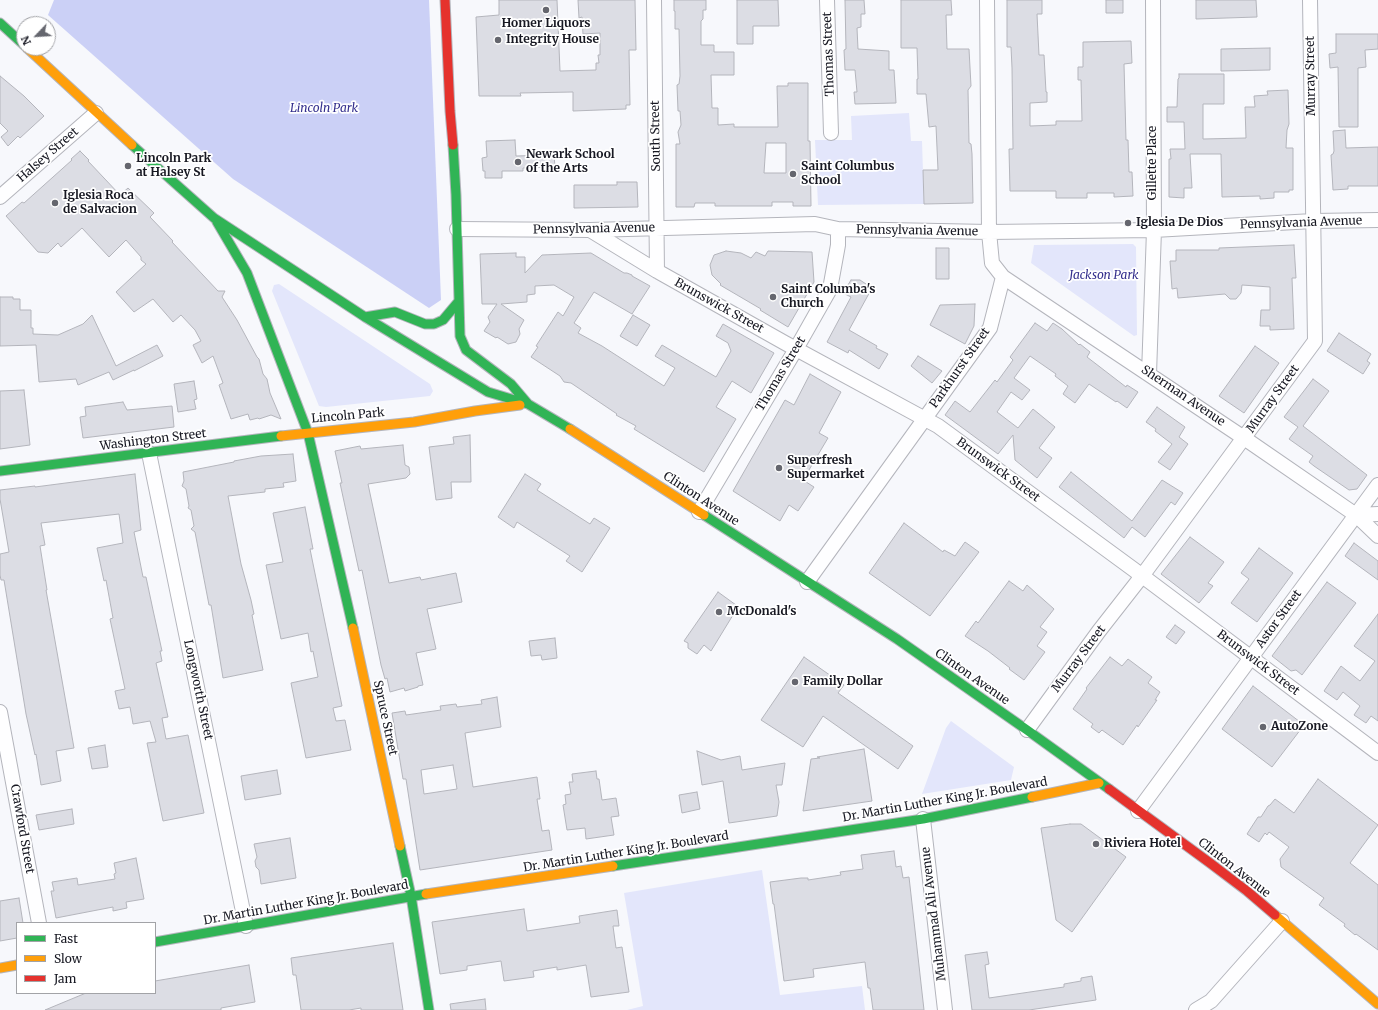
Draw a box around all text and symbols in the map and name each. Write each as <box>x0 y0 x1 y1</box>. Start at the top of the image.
marker: Homer Liquors <box>541 5 551 15</box>
street label: Thomas Street <box>820 11 838 97</box>
north arrow <box>16 16 56 56</box>
place label: Homer Liquors <box>501 17 591 31</box>
place label: Integrity House <box>506 33 599 47</box>
text: N <box>18 34 34 48</box>
marker: Integrity House <box>493 35 503 45</box>
street label: Murray Street <box>1303 36 1319 116</box>
street label: South Street <box>648 100 664 172</box>
park label: Lincoln Park <box>290 102 358 116</box>
street label: Halsey Street <box>15 125 81 185</box>
street label: Gillette Place <box>1146 126 1160 200</box>
place label: Newark School of the Arts <box>526 148 615 176</box>
place label: Lincoln Park at Halsey St <box>136 152 211 180</box>
marker: Newark School of the Arts <box>513 157 523 167</box>
place label: Saint Columbus School <box>801 160 894 188</box>
marker: Lincoln Park at Halsey St <box>123 161 133 171</box>
marker: Saint Columbus School <box>788 169 798 179</box>
place label: Iglesia Roca de Salvacion <box>63 189 137 217</box>
marker: Iglesia Roca de Salvacion <box>50 198 60 208</box>
street label: Pennsylvania Avenue <box>1240 214 1362 232</box>
place label: Iglesia De Dios <box>1136 216 1223 230</box>
marker: Iglesia De Dios <box>1123 218 1133 228</box>
street label: Pennsylvania Avenue <box>533 221 655 237</box>
street label: Pennsylvania Avenue <box>856 223 978 239</box>
park label: Jackson Park <box>1069 269 1139 283</box>
street label: Brunswick Street <box>672 276 766 336</box>
place label: Saint Columba's Church <box>781 283 876 311</box>
marker: Saint Columba's Church <box>768 292 778 302</box>
street label: Parkhurst Street <box>927 325 993 411</box>
street label: Thomas Street <box>753 334 809 414</box>
street label: Murray Street <box>1244 362 1302 436</box>
street label: Sherman Avenue <box>1138 363 1228 429</box>
street label: Lincoln Park <box>311 406 385 426</box>
street label: Washington Street <box>99 426 207 454</box>
street label: Brunswick Street <box>954 435 1042 505</box>
place label: Superfresh Supermarket <box>787 454 865 482</box>
marker: Superfresh Supermarket <box>774 463 784 473</box>
street label: Clinton Avenue <box>660 469 742 529</box>
street label: Astor Street <box>1253 587 1305 651</box>
place label: McDonald's <box>727 605 796 619</box>
marker: McDonald's <box>714 607 724 617</box>
street label: Murray Street <box>1049 623 1109 695</box>
street label: Brunswick Street <box>1214 627 1302 699</box>
street label: Longworth Street <box>180 639 216 741</box>
street label: Clinton Avenue <box>932 646 1012 708</box>
place label: Family Dollar <box>803 675 883 689</box>
marker: Family Dollar <box>790 677 800 687</box>
street label: Spruce Street <box>370 679 400 757</box>
place label: AutoZone <box>1271 720 1328 734</box>
marker: AutoZone <box>1258 722 1268 732</box>
street label: Dr. Martin Luther King Jr. Boulevard <box>841 775 1049 825</box>
street label: Crawford Street <box>7 783 37 875</box>
street label: Dr. Martin Luther King Jr. Boulevard <box>522 829 730 875</box>
street label: Clinton Avenue <box>1195 835 1273 901</box>
place label: Riviera Hotel <box>1104 837 1181 851</box>
marker: Riviera Hotel <box>1091 839 1101 849</box>
street label: Muhammad Ali Avenue <box>919 846 949 982</box>
street label: Dr. Martin Luther King Jr. Boulevard <box>202 878 410 928</box>
legend <box>16 922 156 994</box>
text: Fast <box>54 931 78 946</box>
text: Slow <box>54 951 82 966</box>
text: Jam <box>54 971 76 986</box>

